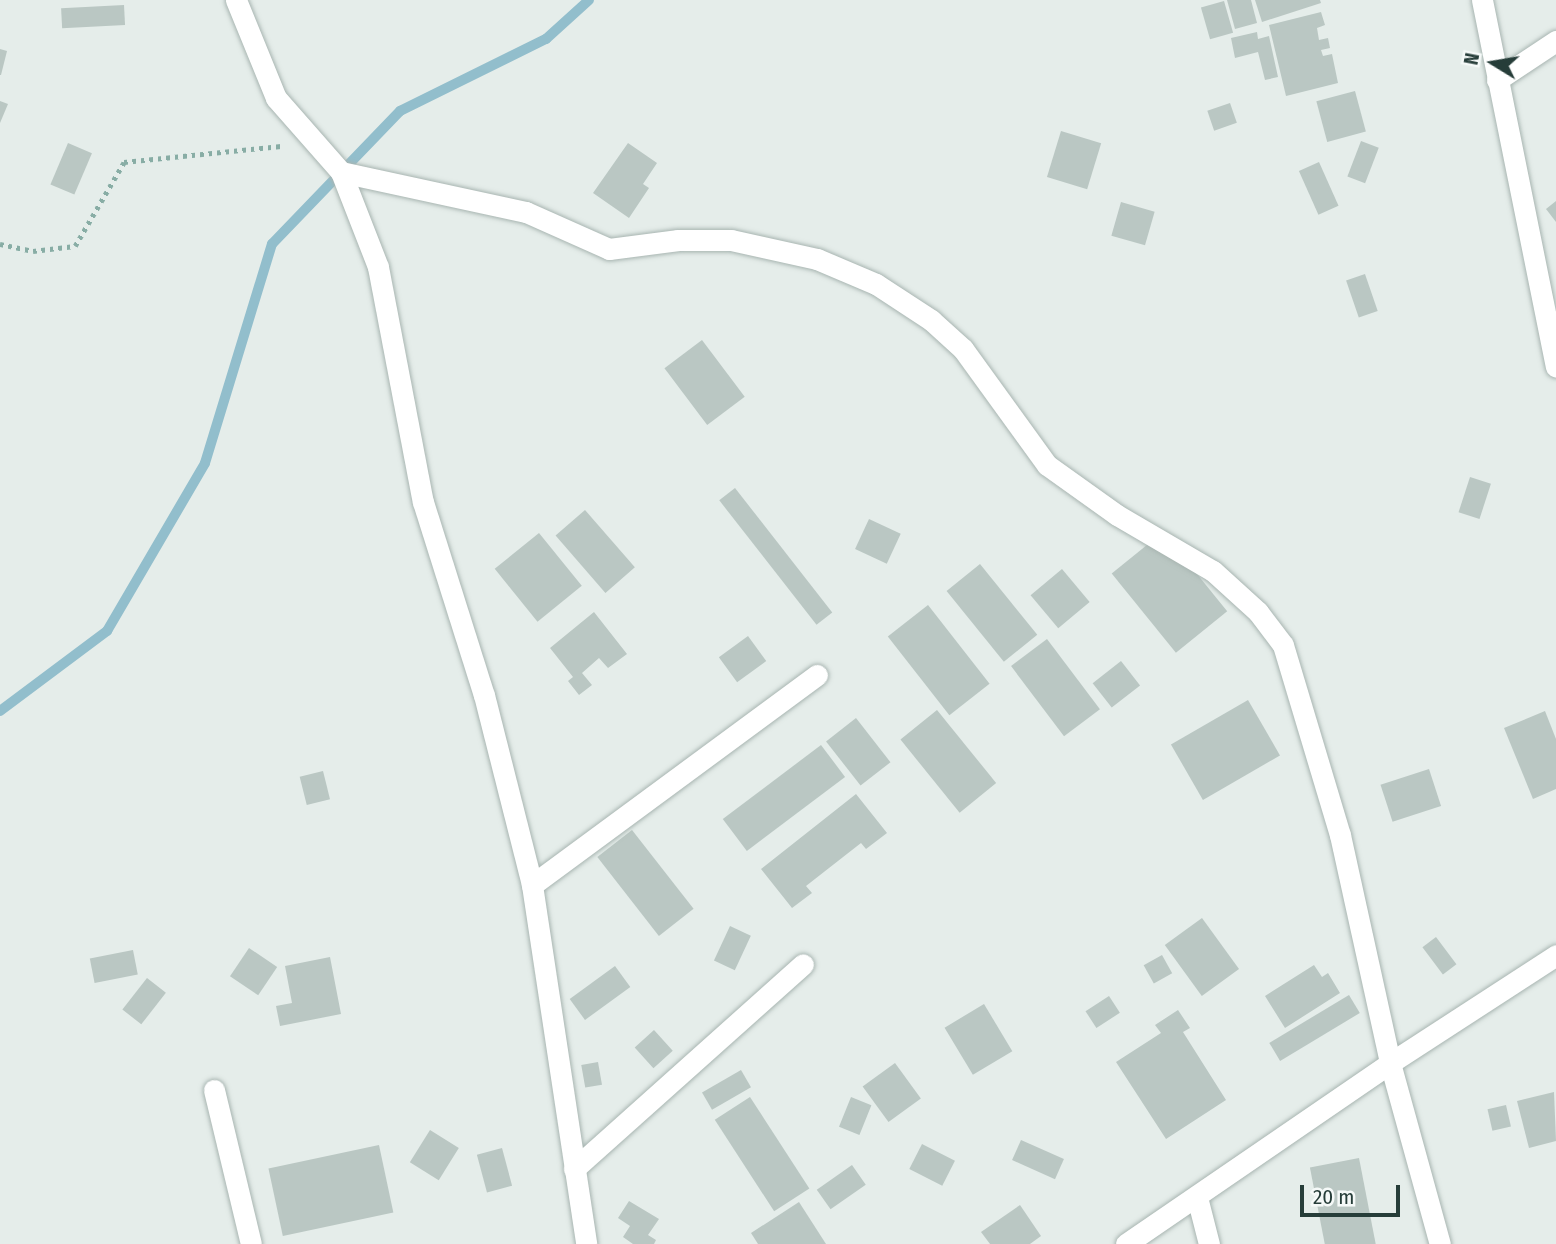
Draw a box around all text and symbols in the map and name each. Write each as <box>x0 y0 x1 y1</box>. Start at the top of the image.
north arrow <box>1458 28 1528 98</box>
text: N <box>1460 51 1484 67</box>
scale bar <box>1304 1170 1404 1214</box>
text: 20 m <box>1313 1184 1354 1210</box>

